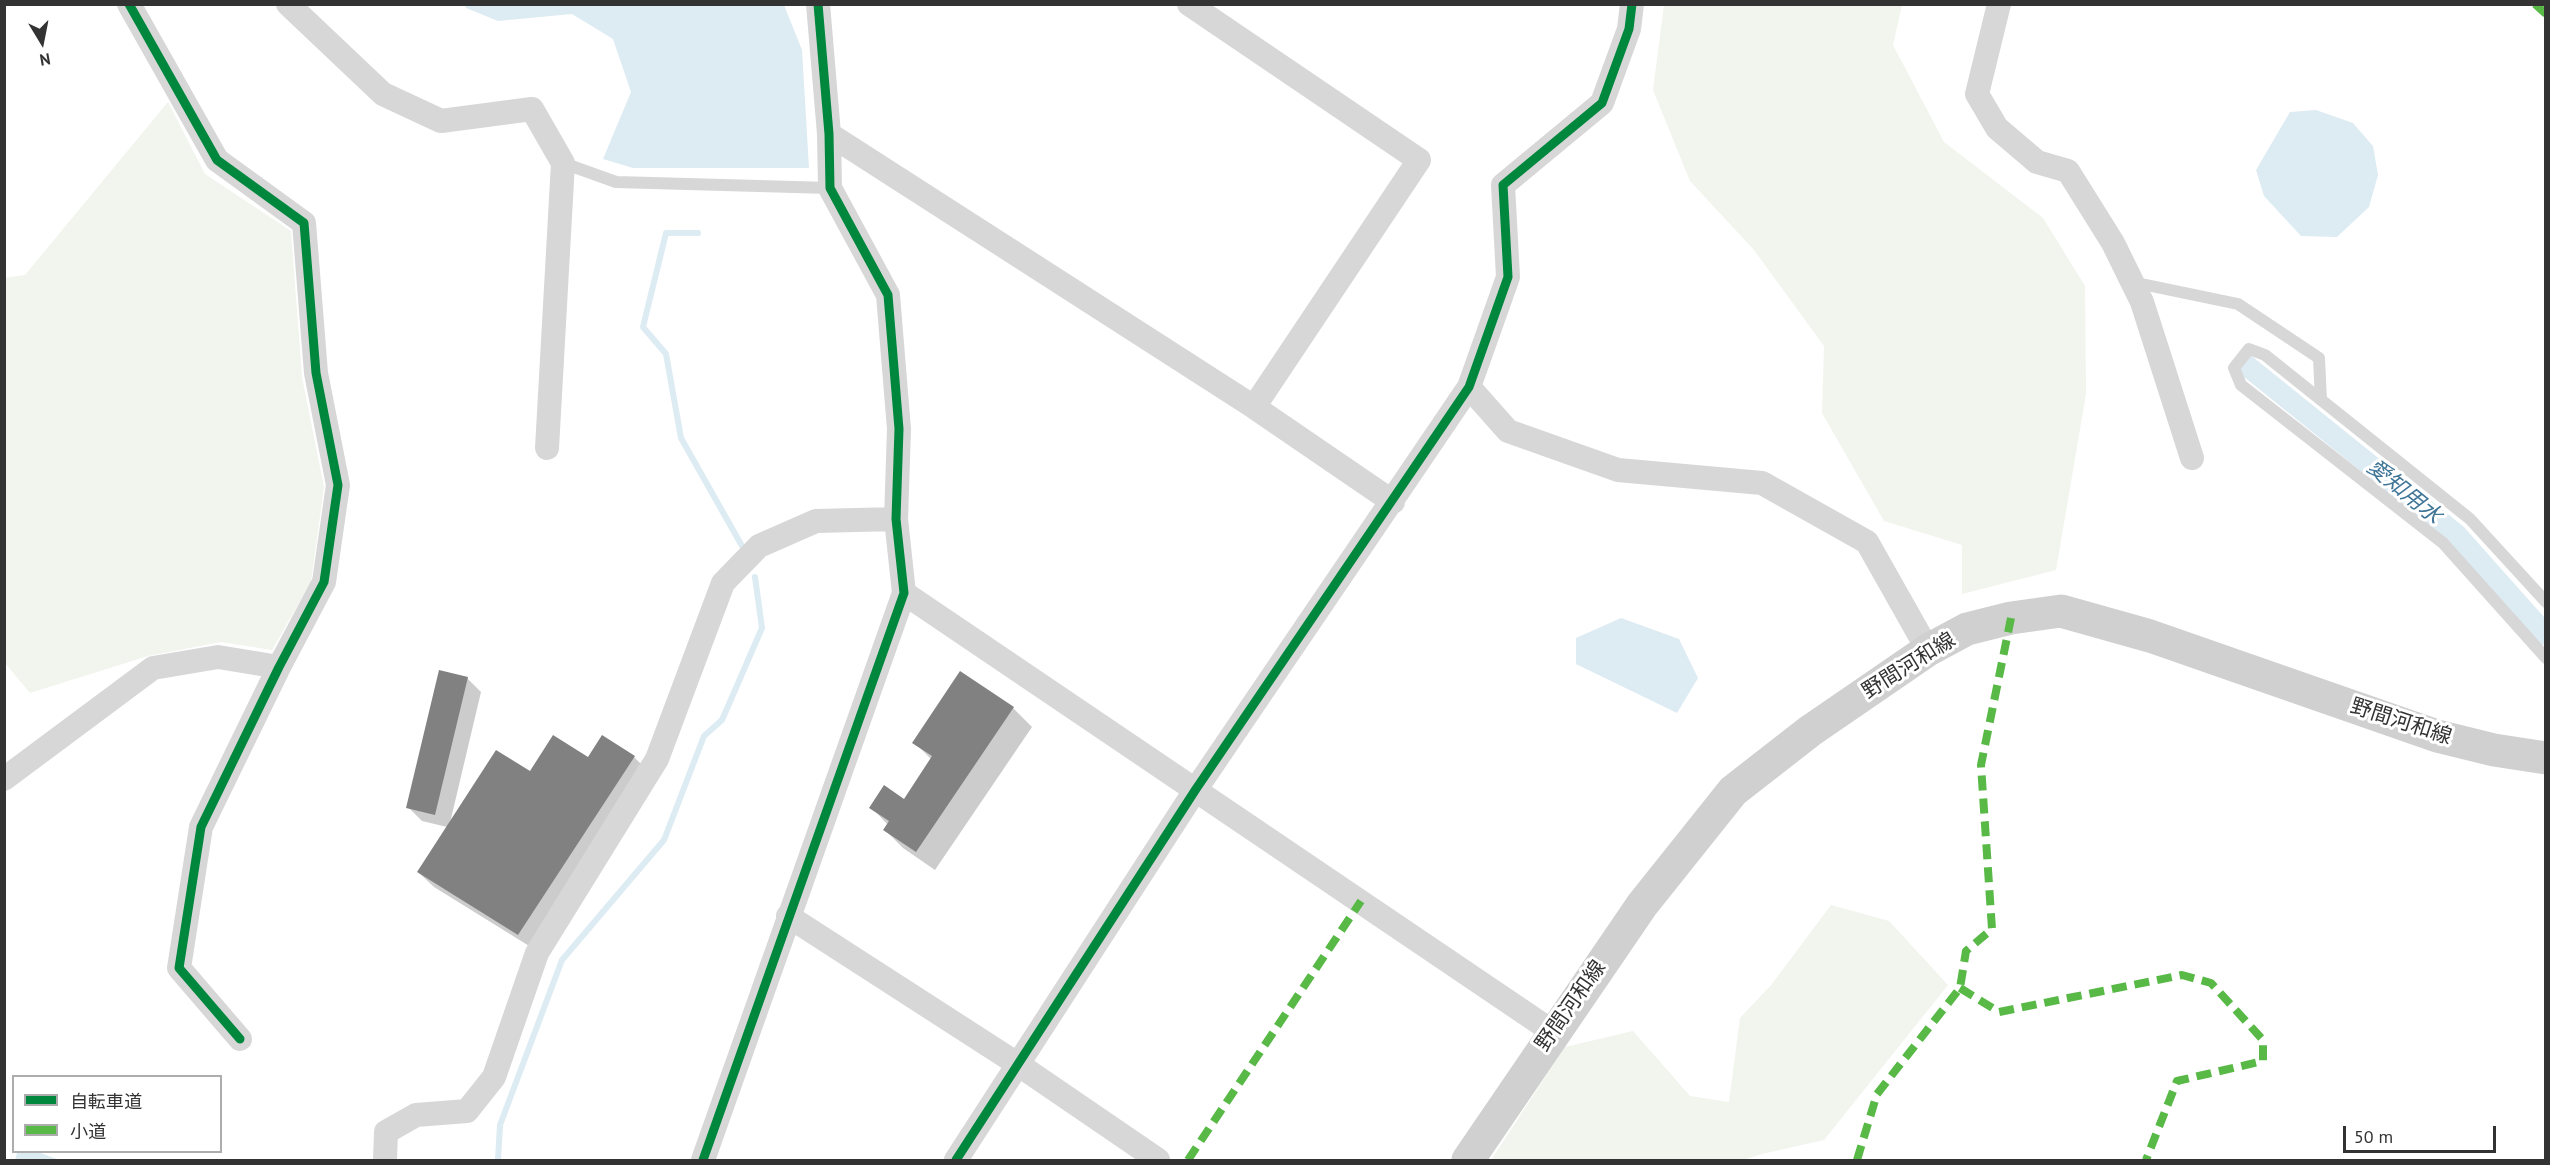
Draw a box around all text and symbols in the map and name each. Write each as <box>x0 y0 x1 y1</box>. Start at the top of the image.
north arrow <box>12 12 72 72</box>
text: N <box>38 49 52 70</box>
water label: 愛知用水 <box>2361 454 2447 530</box>
street label: 野間河和線 <box>1858 627 1960 705</box>
street label: 野間河和線 <box>2347 694 2455 750</box>
street label: 野間河和線 <box>1531 956 1611 1056</box>
legend <box>12 1075 222 1153</box>
text: 自転車道 <box>70 1090 142 1113</box>
scale bar <box>2346 1114 2499 1152</box>
text: 小道 <box>70 1120 106 1143</box>
text: 50 m <box>2354 1125 2393 1148</box>

